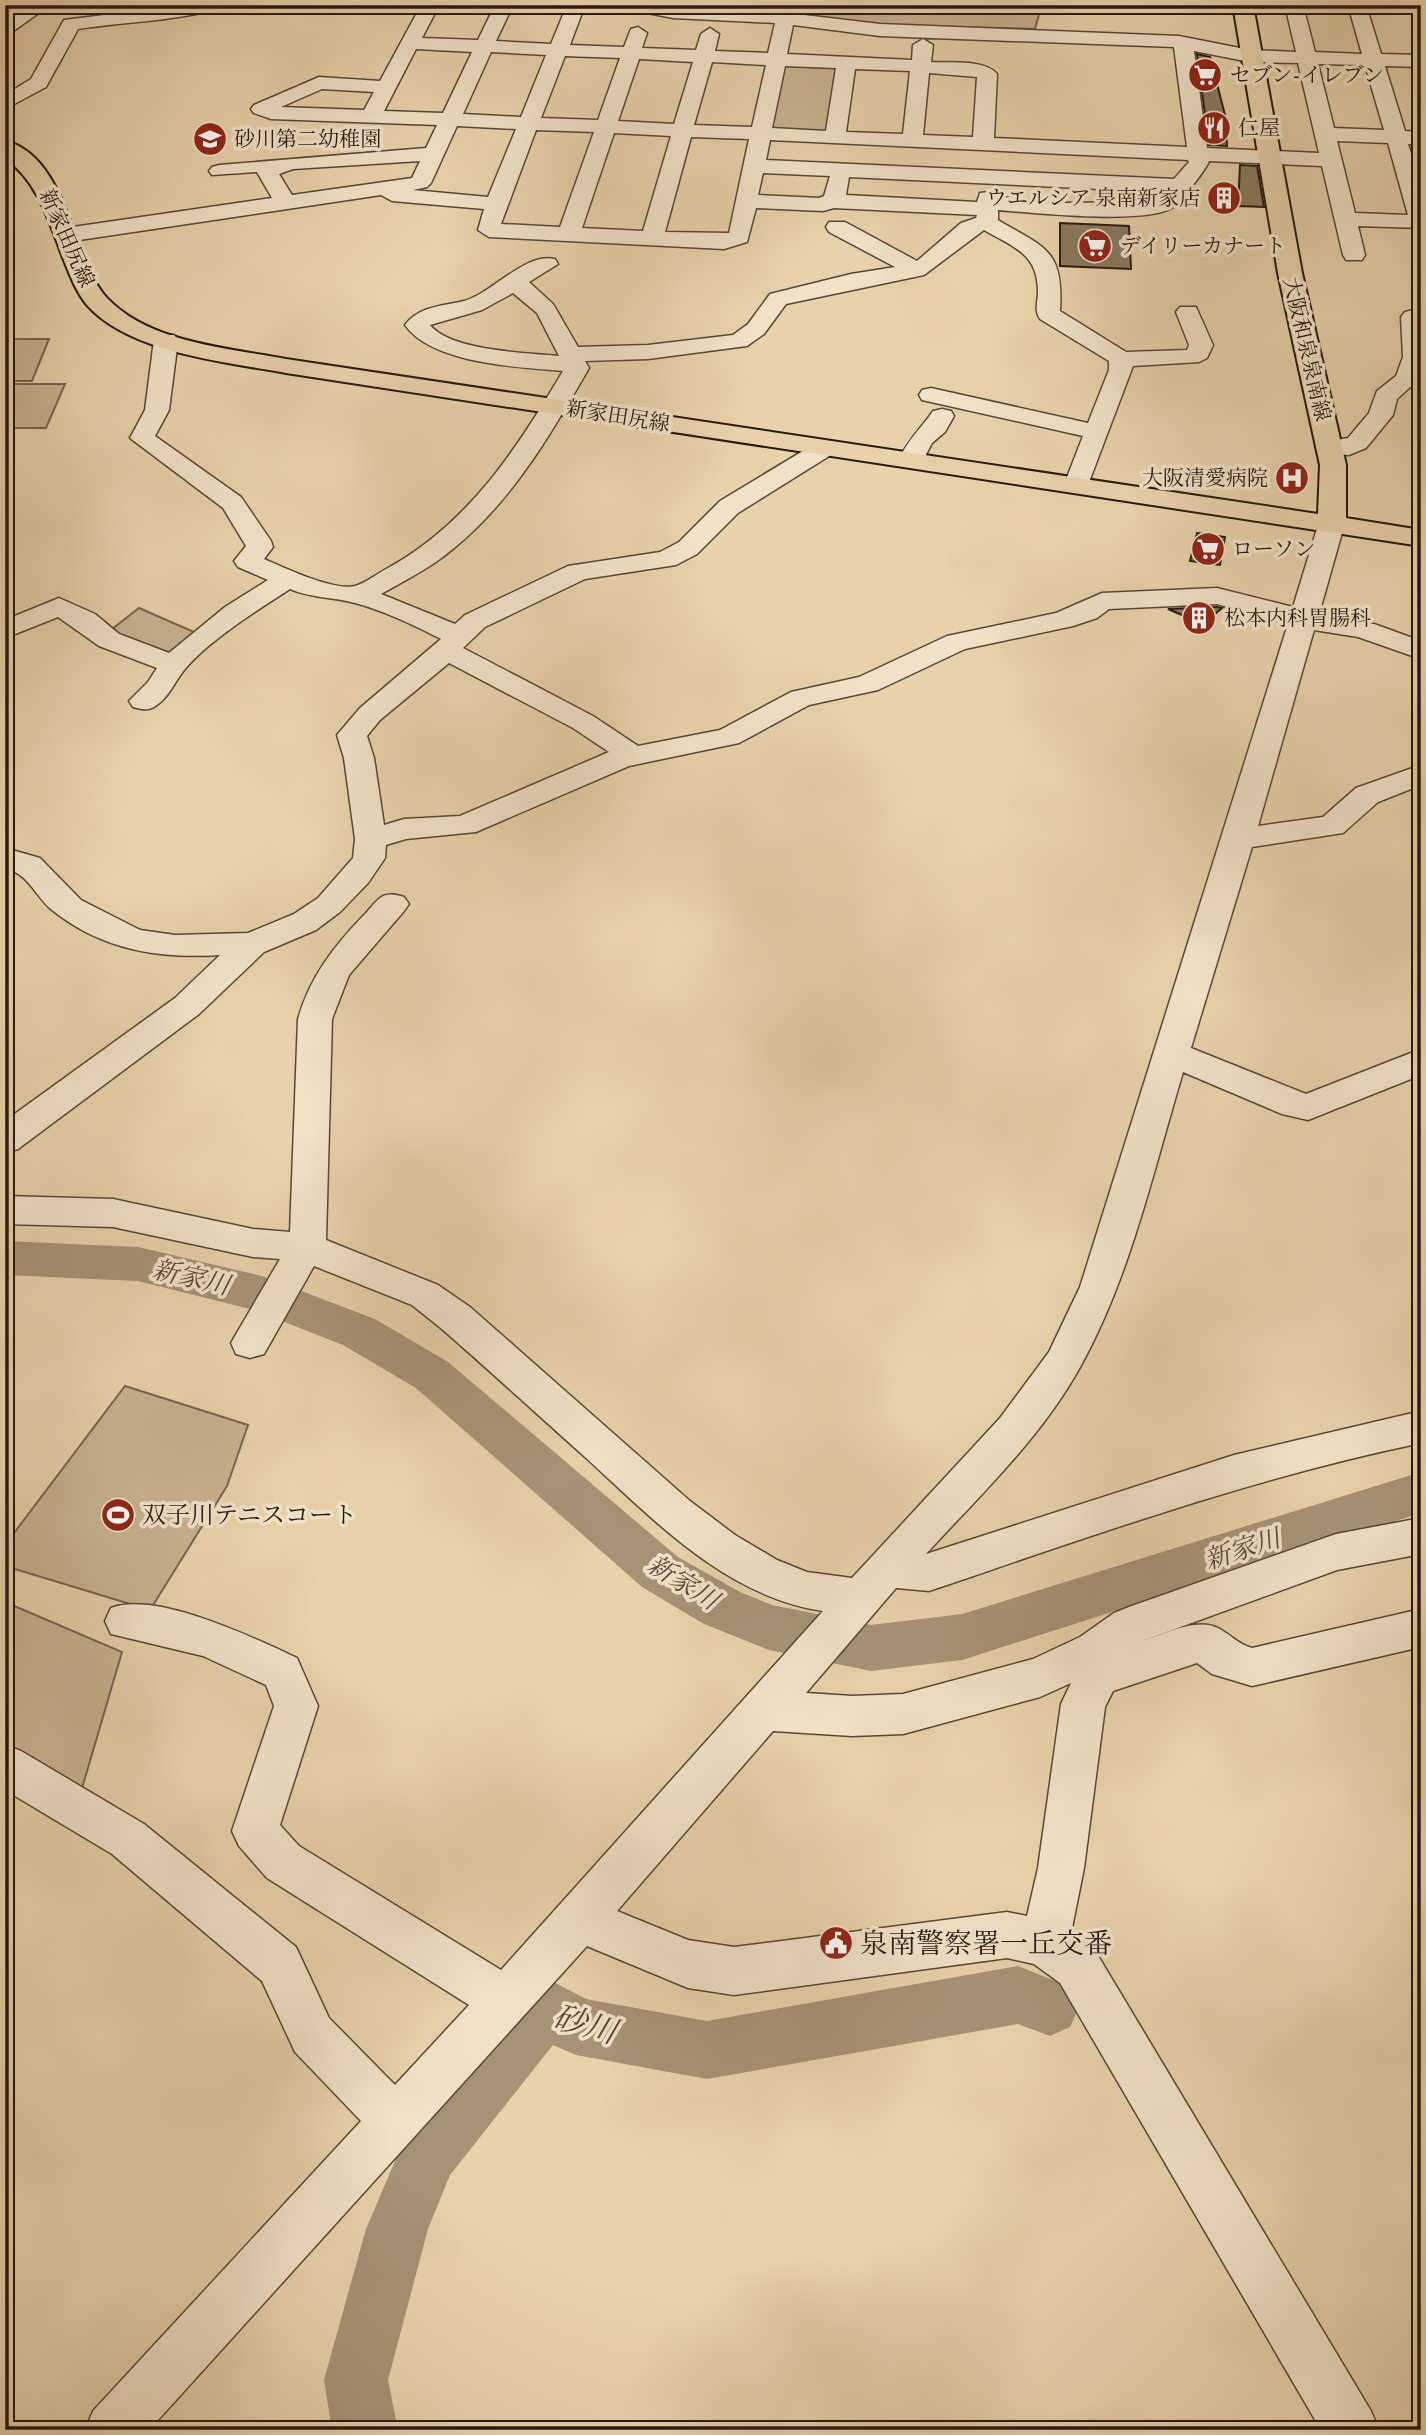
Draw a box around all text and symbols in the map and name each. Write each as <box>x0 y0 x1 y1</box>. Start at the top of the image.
supermarket icon: セブン-イレブン <box>1186 56 1224 94</box>
place label: セブン-イレブン <box>1230 62 1384 88</box>
restaurant icon: 仁屋 <box>1195 109 1233 147</box>
place label: 仁屋 <box>1238 115 1280 141</box>
school or university icon: 砂川第二幼稚園 <box>191 120 229 158</box>
place label: 砂川第二幼稚園 <box>234 126 381 152</box>
building icon: ウエルシア 泉南新家店 <box>1205 179 1243 217</box>
street label: 新家田尻線 <box>34 185 100 291</box>
place label: ウエルシア 泉南新家店 <box>986 185 1200 211</box>
supermarket icon: デイリーカナート <box>1076 227 1114 265</box>
place label: デイリーカナート <box>1120 233 1286 259</box>
street label: 大阪和泉泉南線 <box>1278 274 1336 424</box>
street label: 新家田尻線 <box>564 395 672 437</box>
hospital icon: 大阪清愛病院 <box>1273 459 1311 497</box>
place label: 大阪清愛病院 <box>1142 465 1268 491</box>
supermarket icon: ローソン <box>1189 530 1227 568</box>
place label: ローソン <box>1232 536 1315 562</box>
building icon: 松本内科胃腸科 <box>1180 599 1218 637</box>
place label: 松本内科胃腸科 <box>1224 605 1371 631</box>
water label: 新家川 <box>149 1253 236 1302</box>
sports icon: 双子川テニスコート <box>99 1496 137 1534</box>
place label: 双子川テニスコート <box>142 1500 357 1530</box>
water label: 新家川 <box>1200 1521 1287 1576</box>
water label: 新家川 <box>641 1548 727 1618</box>
public building icon: 泉南警察署一丘交番 <box>817 1924 855 1962</box>
place label: 泉南警察署一丘交番 <box>860 1926 1112 1961</box>
water label: 砂川 <box>549 1997 624 2053</box>

